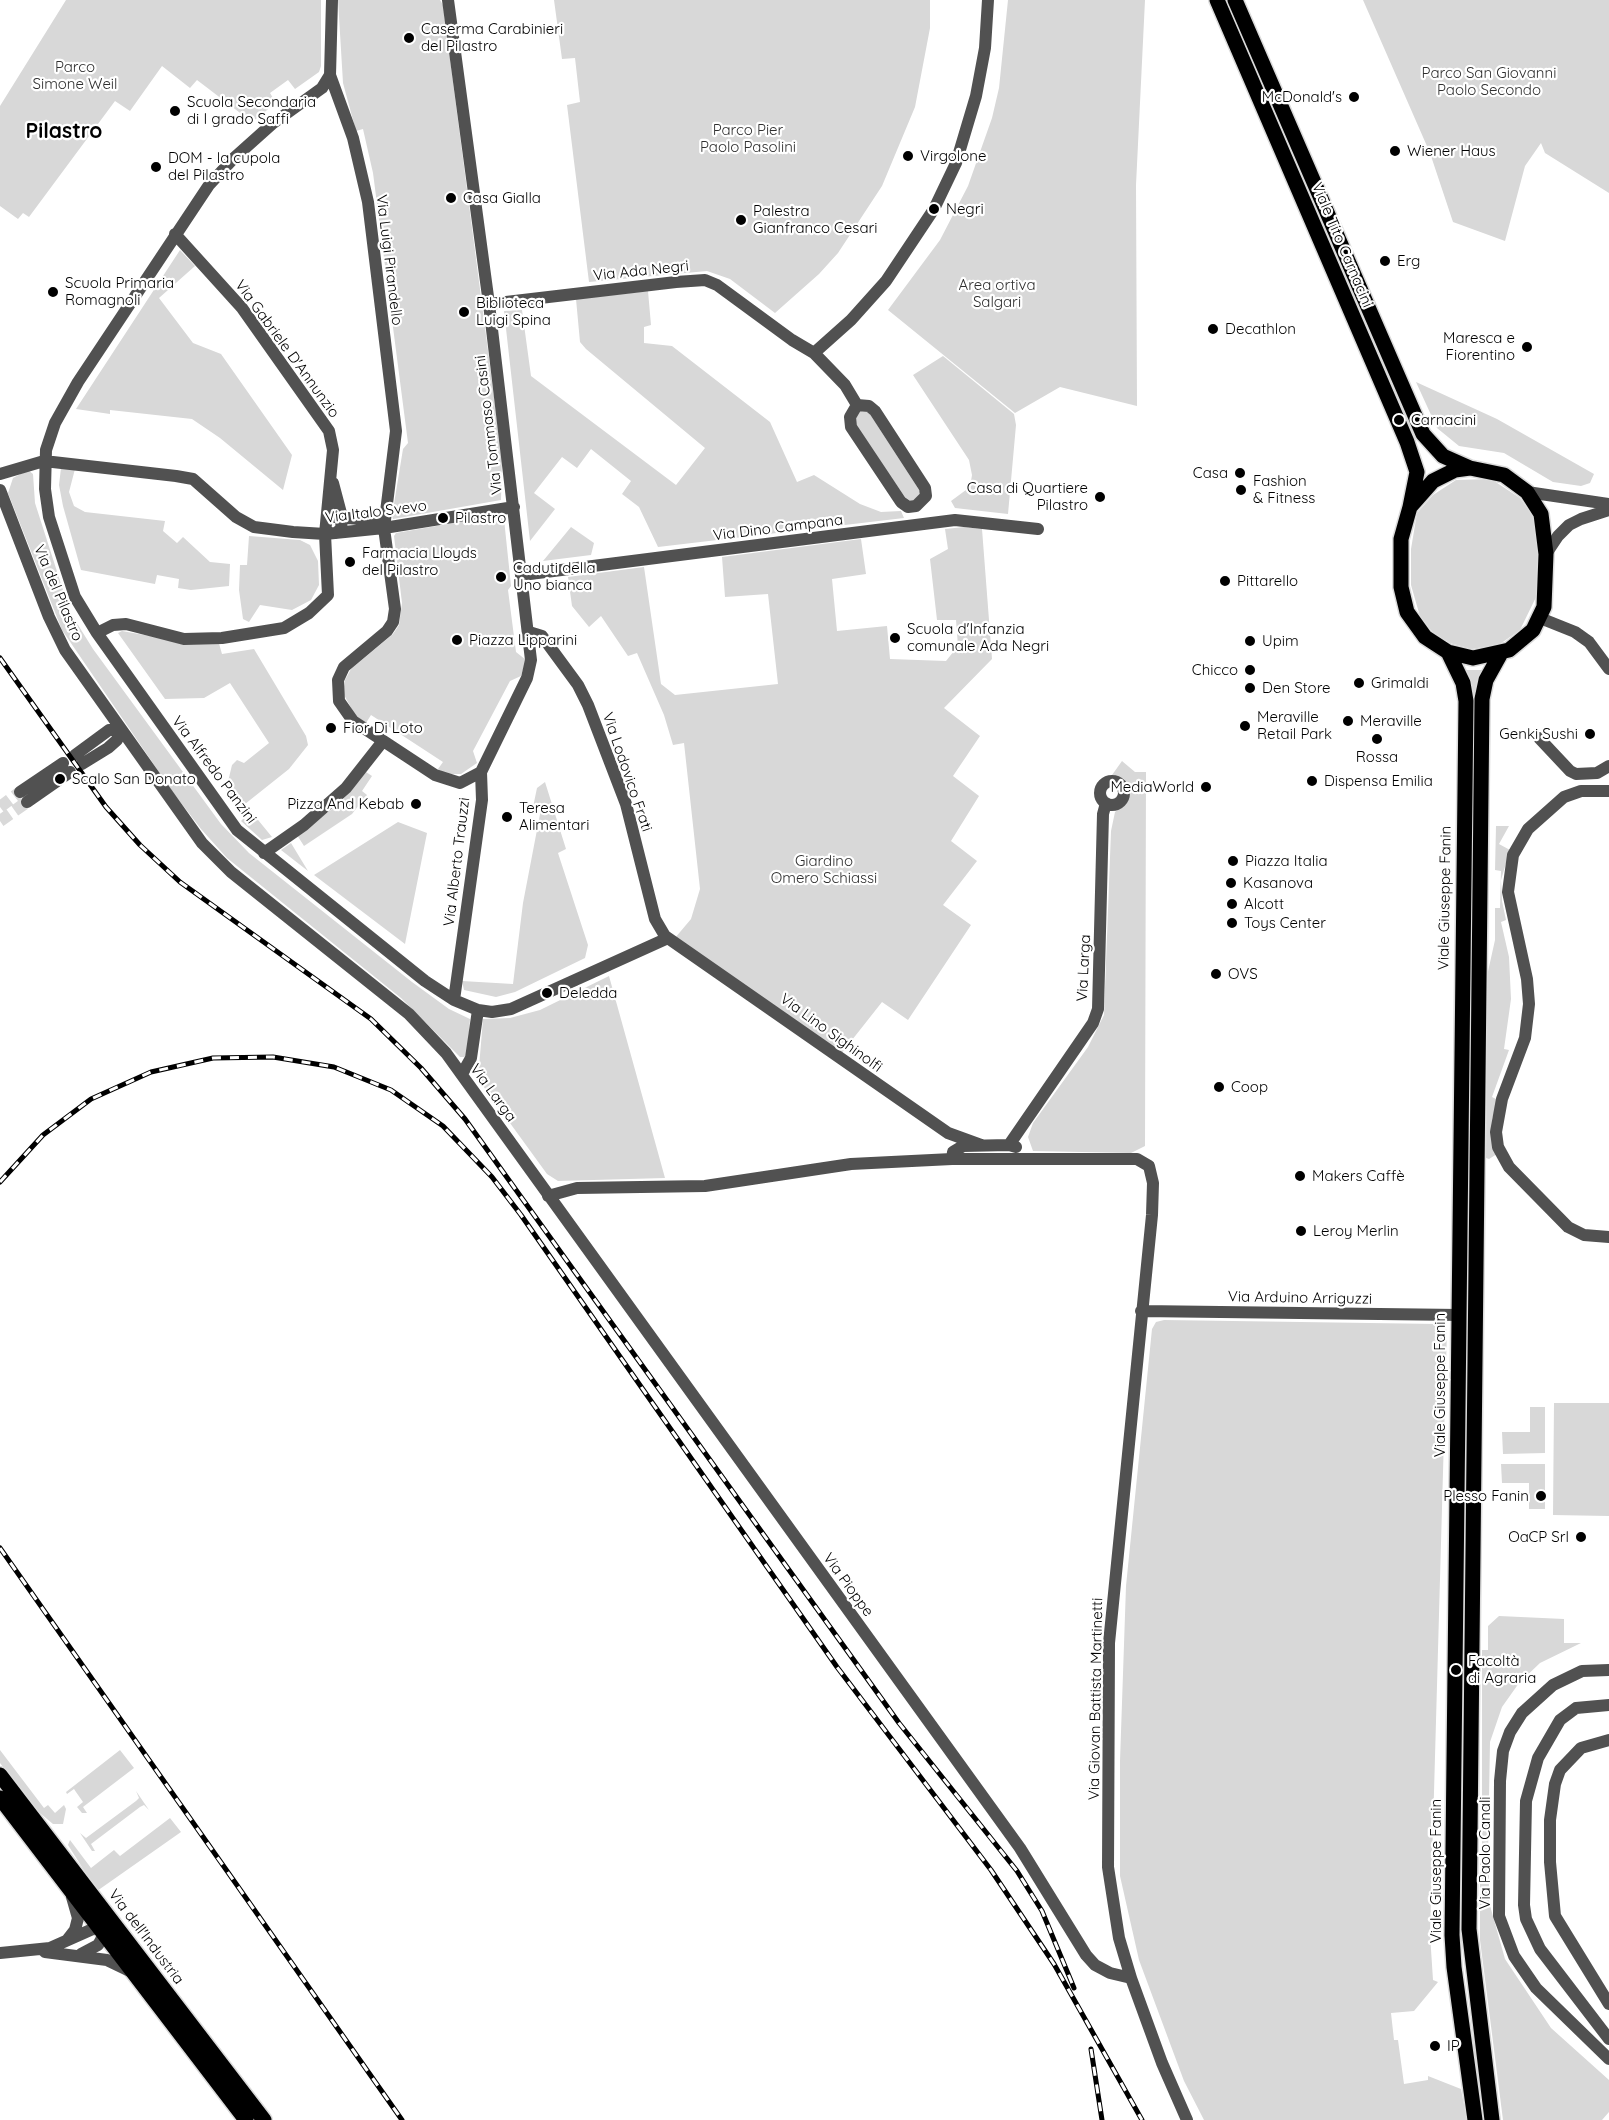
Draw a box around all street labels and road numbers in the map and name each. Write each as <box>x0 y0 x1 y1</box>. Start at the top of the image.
street label: Viale Tito Carnacini <box>1308 180 1376 310</box>
street label: Via Luigi Pirandello <box>372 194 406 326</box>
street label: Via Ada Negri <box>592 257 690 285</box>
street label: Via Gabriele D'Annunzio <box>231 277 343 421</box>
street label: Via Tommaso Casini <box>472 354 506 496</box>
street label: Via Italo Svevo <box>324 497 428 527</box>
street label: Via Dino Campana <box>712 511 844 545</box>
street label: Via del Pilastro <box>30 542 86 644</box>
street label: Via Lodovico Frati <box>598 710 656 834</box>
street label: Via Alfredo Panzini <box>168 713 260 827</box>
street label: Via Alberto Trauzzi <box>440 796 474 928</box>
street label: Viale Giuseppe Fanin <box>1435 826 1455 970</box>
street label: Via Larga <box>1073 934 1095 1002</box>
street label: Via Lino Sighinolfi <box>776 990 886 1076</box>
street label: Via Larga <box>466 1060 520 1126</box>
street label: Via Arduino Arriguzzi <box>1228 1288 1372 1308</box>
street label: Viale Giuseppe Fanin <box>1431 1313 1449 1457</box>
street label: Via Pioppe <box>819 1550 877 1620</box>
street label: Via Giovan Battista Martinetti <box>1085 1598 1107 1800</box>
street label: Via Paolo Canali <box>1476 1796 1494 1910</box>
street label: Viale Giuseppe Fanin <box>1427 1799 1445 1943</box>
street label: Via dell'Industria <box>104 1886 188 1988</box>

